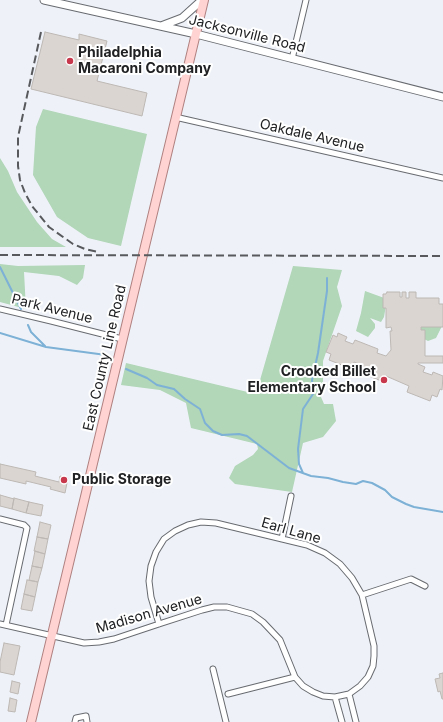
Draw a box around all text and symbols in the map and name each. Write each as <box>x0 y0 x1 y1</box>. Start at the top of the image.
street label: Jacksonville Road <box>187 11 307 57</box>
place label: Philadelphia Macaroni Company <box>78 45 211 78</box>
marker: Philadelphia Macaroni Company <box>65 56 75 66</box>
street label: Oakdale Avenue <box>258 116 366 156</box>
street label: East County Line Road <box>80 283 130 433</box>
street label: Park Avenue <box>10 291 94 327</box>
place label: Crooked Billet Elementary School <box>247 364 376 396</box>
marker: Crooked Billet Elementary School <box>379 375 389 385</box>
place label: Public Storage <box>72 472 171 488</box>
marker: Public Storage <box>59 475 69 485</box>
street label: Earl Lane <box>259 514 323 548</box>
street label: Madison Avenue <box>94 591 204 637</box>

